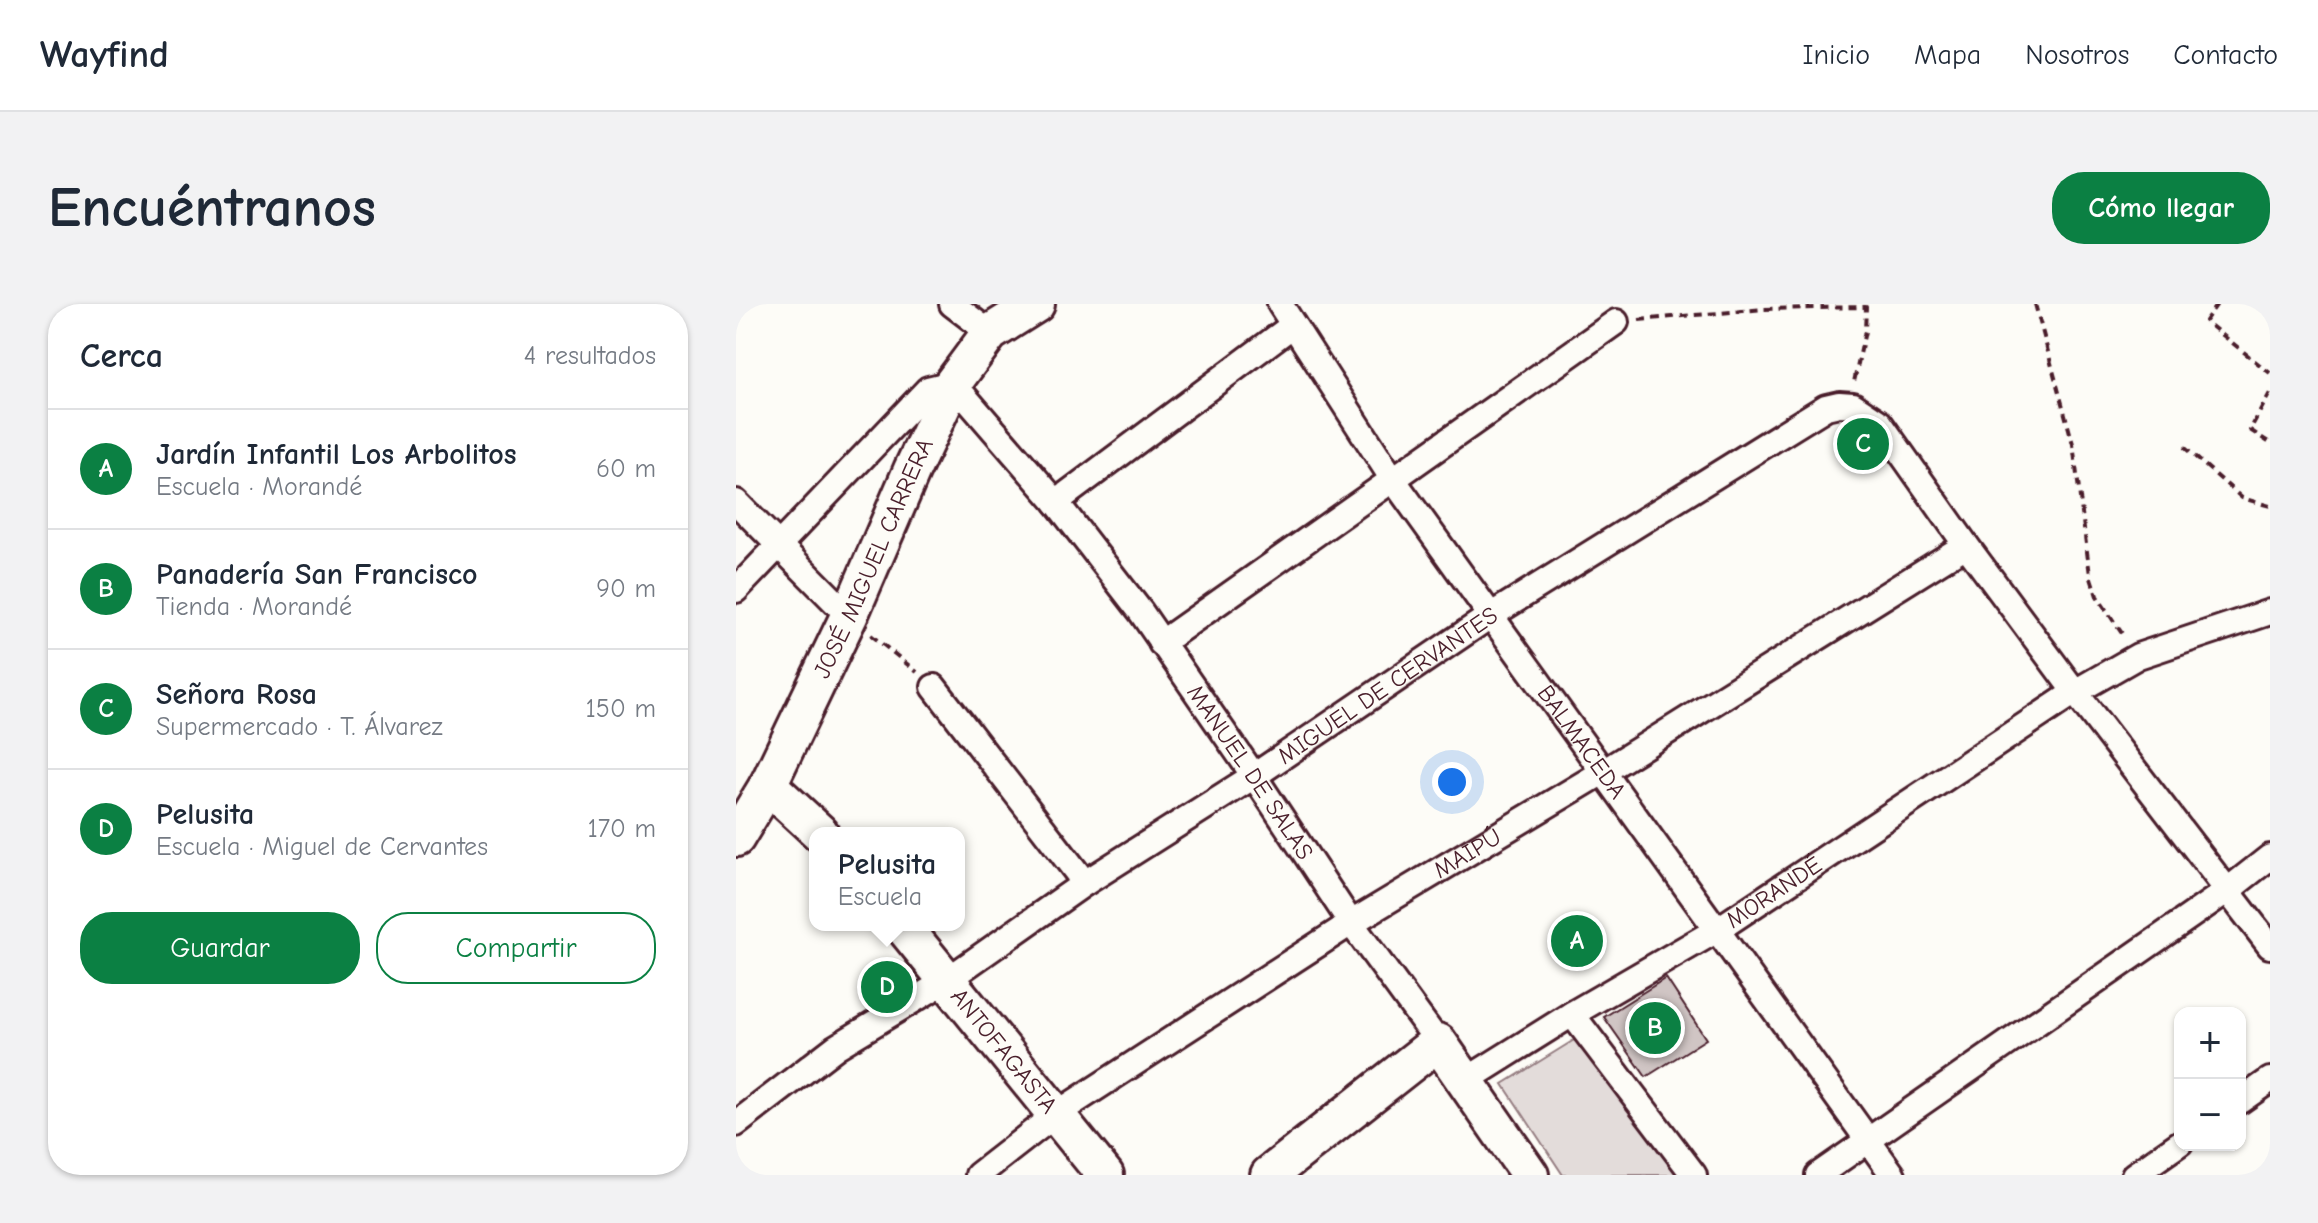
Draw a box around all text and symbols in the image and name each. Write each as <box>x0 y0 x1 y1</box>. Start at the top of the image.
text: Wayfind <box>40 33 169 77</box>
text: Inicio <box>1803 39 1870 71</box>
text: Mapa <box>1914 39 1981 71</box>
text: Nosotros <box>2025 39 2129 71</box>
text: Contacto <box>2173 39 2278 71</box>
button: Cómo llegar <box>2052 172 2270 244</box>
text: Encuéntranos <box>48 176 376 240</box>
text: Cerca <box>80 336 163 376</box>
text: 4 resultados <box>524 341 656 371</box>
pin: C <box>1837 414 1889 474</box>
street label: JOSÉ MIGUEL CARRERA <box>807 434 939 682</box>
text: Jardín Infantil Los Arbolitos <box>156 437 516 472</box>
text: A <box>99 454 113 484</box>
text: 60 m <box>596 454 656 484</box>
text: Escuela · Morandé <box>156 472 362 502</box>
text: Panadería San Francisco <box>156 557 478 592</box>
text: B <box>98 574 114 604</box>
text: 90 m <box>596 574 656 604</box>
text: Tienda · Morandé <box>156 592 352 622</box>
street label: MIGUEL DE CERVANTES <box>1272 601 1503 770</box>
text: Señora Rosa <box>156 677 317 712</box>
street label: MANUEL DE SALAS <box>1181 679 1319 865</box>
street label: BALMACEDA <box>1532 680 1632 804</box>
text: C <box>98 694 114 724</box>
text: 150 m <box>586 694 656 724</box>
text: Supermercado · T. Álvarez <box>156 712 443 742</box>
your location <box>1432 762 1472 802</box>
text: Pelusita <box>156 797 254 832</box>
text: D <box>98 814 114 844</box>
text: 170 m <box>587 814 656 844</box>
street label: MAIPÚ <box>1429 822 1506 884</box>
popup <box>809 827 965 931</box>
text: Escuela · Miguel de Cervantes <box>156 832 488 862</box>
text: Pelusita <box>838 847 936 882</box>
street label: MORANDÉ <box>1721 850 1827 934</box>
text: Escuela <box>838 882 922 912</box>
pin: A <box>1551 911 1603 971</box>
button: Guardar <box>80 912 360 984</box>
button: Compartir <box>376 912 656 984</box>
pin: D <box>861 957 913 1017</box>
street label: ANTOFAGASTA <box>945 983 1063 1119</box>
pin: B <box>1629 998 1681 1058</box>
map controls <box>2174 1007 2246 1151</box>
button: + <box>2174 1007 2246 1079</box>
button: − <box>2174 1079 2246 1151</box>

